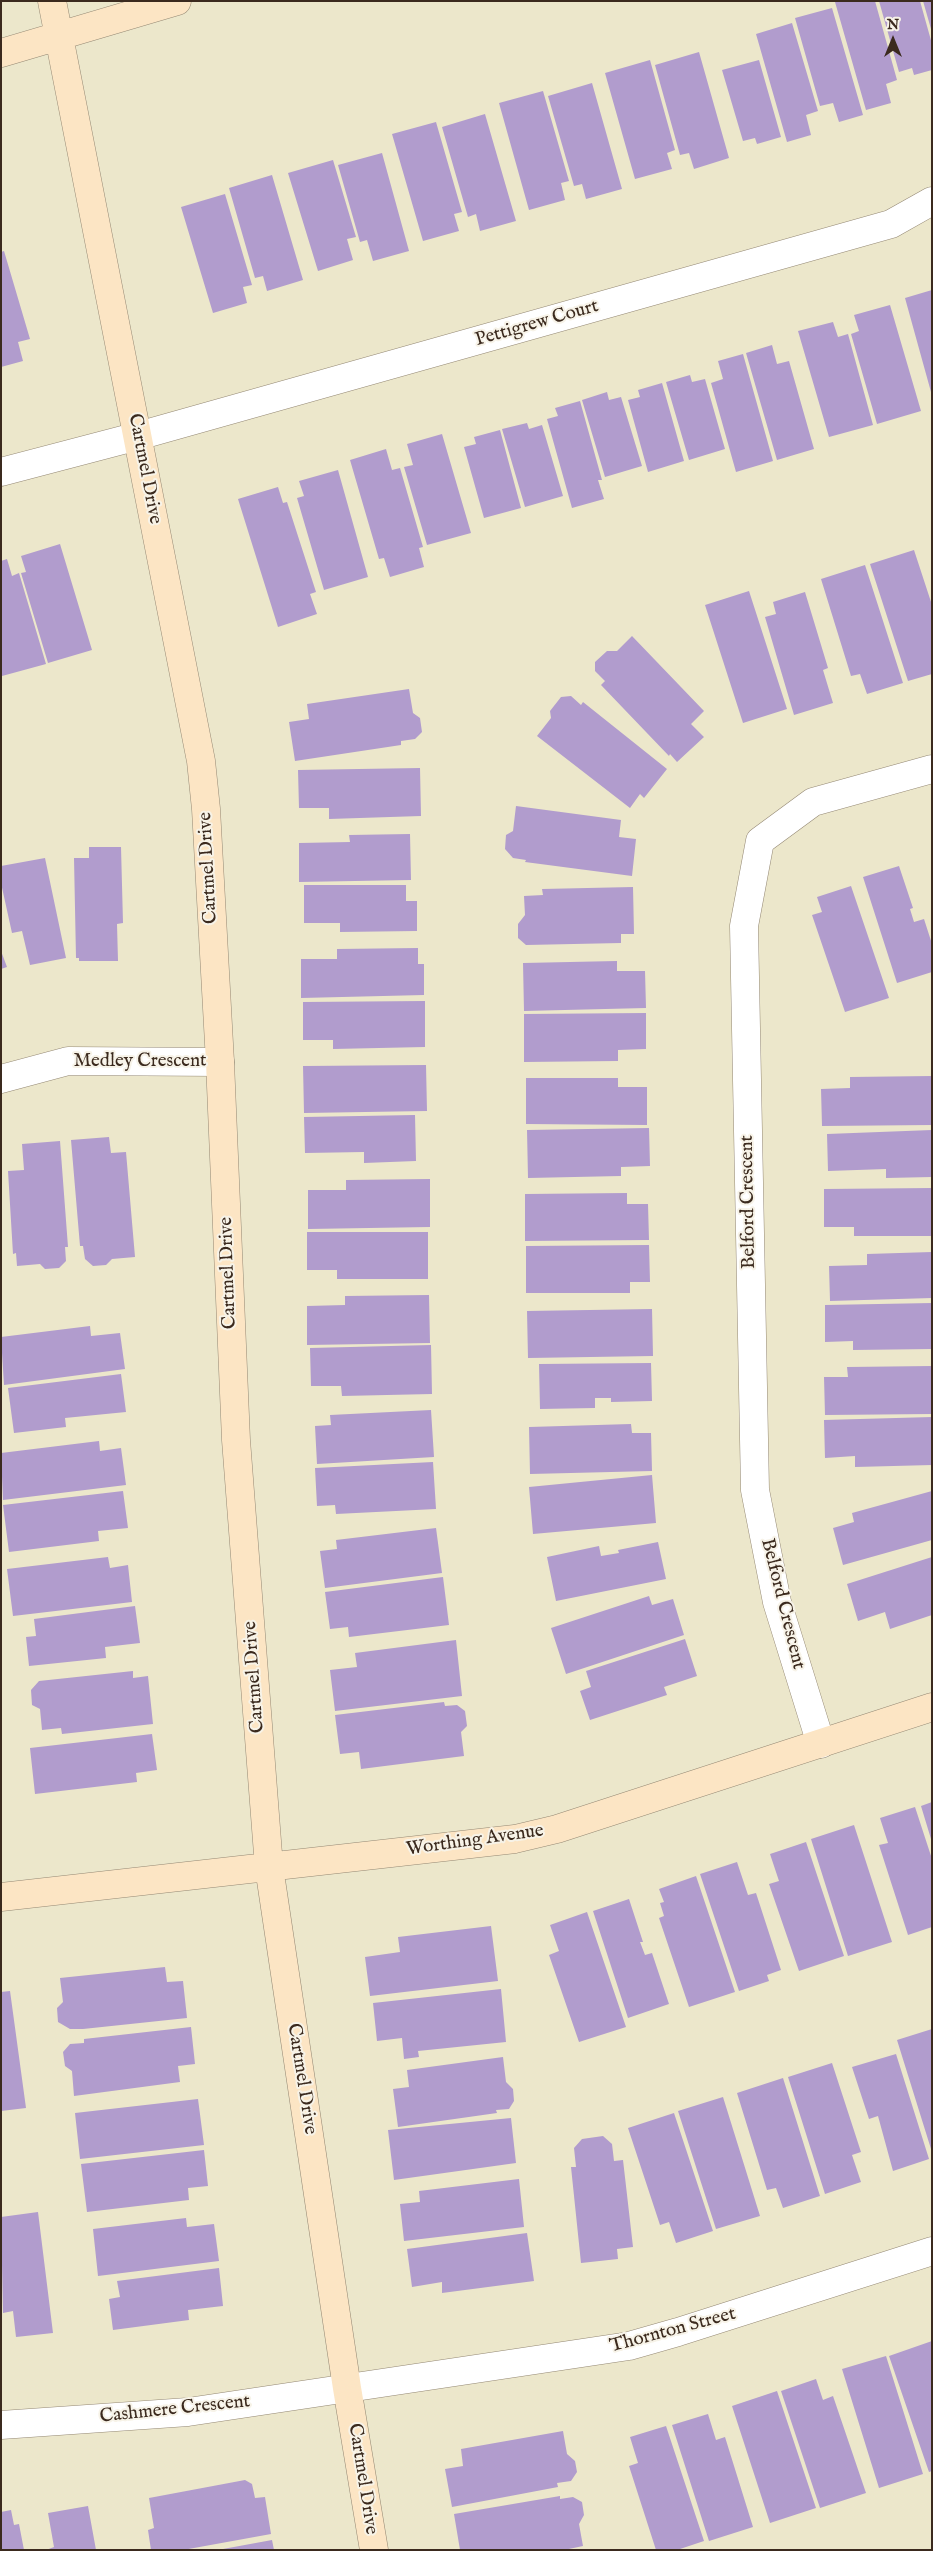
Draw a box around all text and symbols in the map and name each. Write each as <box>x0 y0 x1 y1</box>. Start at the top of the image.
north arrow <box>868 15 918 65</box>
text: N <box>887 16 899 34</box>
street label: Pettigrew Court <box>473 295 601 353</box>
street label: Cartmel Drive <box>122 412 166 526</box>
street label: Cartmel Drive <box>195 811 223 925</box>
street label: Medley Crescent <box>73 1051 207 1073</box>
street label: Belford Crescent <box>736 1135 762 1269</box>
street label: Cartmel Drive <box>216 1217 242 1329</box>
street label: Belford Crescent <box>755 1536 809 1672</box>
street label: Cartmel Drive <box>240 1620 270 1734</box>
street label: Worthing Avenue <box>405 1820 545 1862</box>
street label: Cartmel Drive <box>281 2022 321 2136</box>
street label: Thornton Street <box>608 2303 738 2359</box>
street label: Cashmere Crescent <box>99 2391 251 2429</box>
street label: Cartmel Drive <box>342 2422 382 2536</box>

